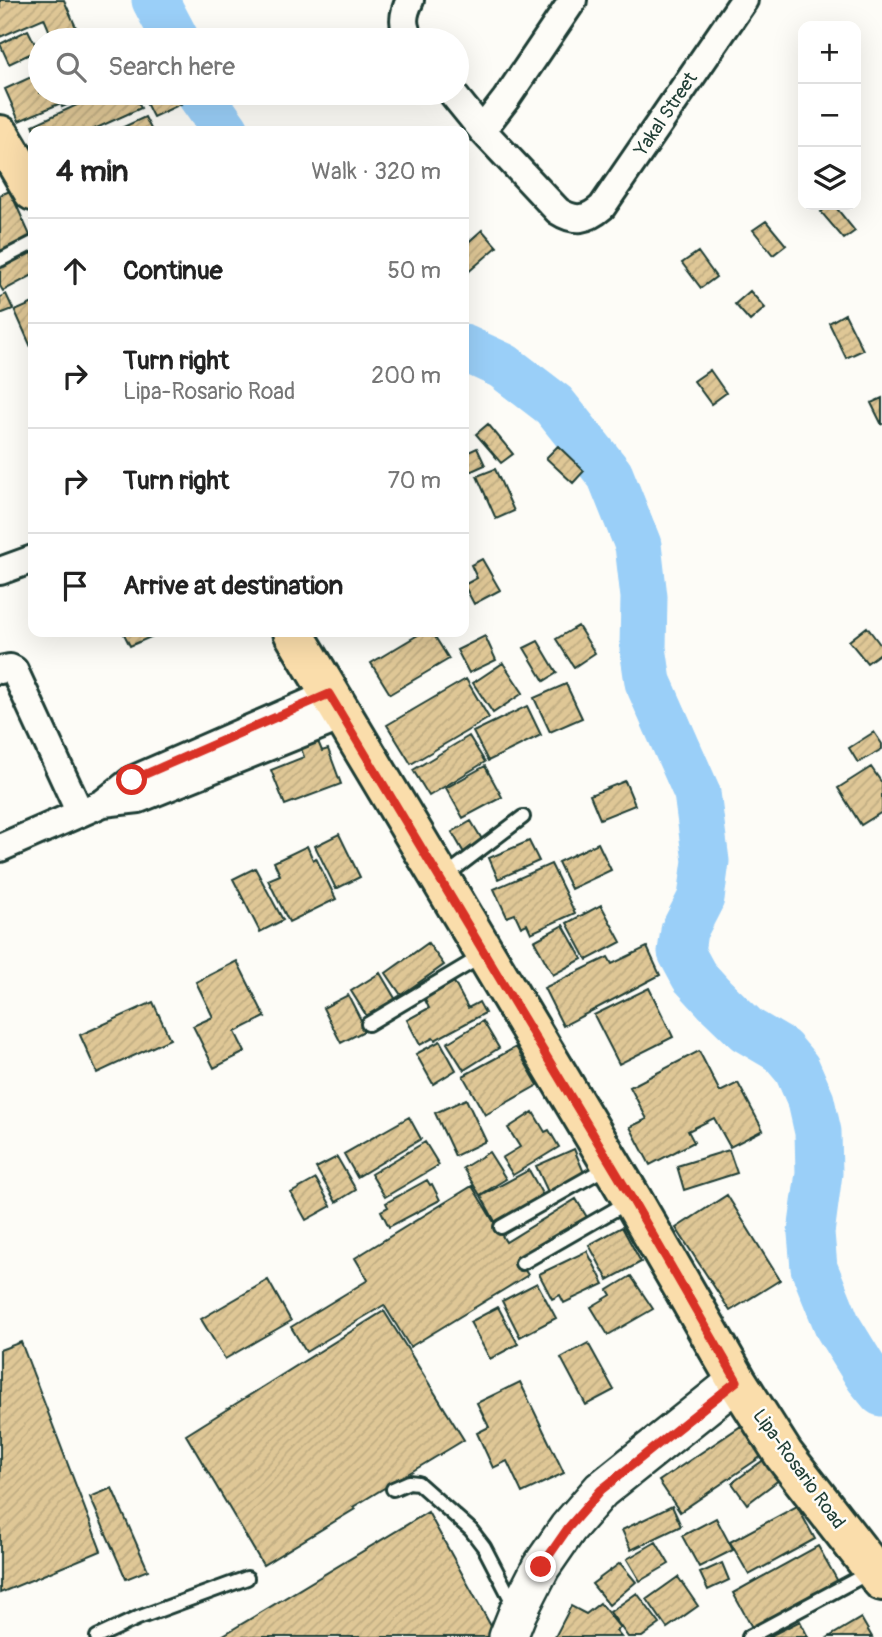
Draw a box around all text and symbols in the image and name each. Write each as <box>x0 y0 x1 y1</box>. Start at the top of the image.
map controls <box>798 21 861 210</box>
button: + <box>798 21 861 84</box>
search box <box>28 28 469 105</box>
icon: search <box>52 48 90 86</box>
text: Search here <box>108 51 235 83</box>
street label: Yakal Street <box>629 67 703 161</box>
button: − <box>798 84 861 147</box>
button: layers <box>798 147 861 210</box>
text: 4 min <box>56 153 129 190</box>
text: Walk · 320 m <box>311 157 441 186</box>
icon: ahead <box>56 252 94 290</box>
text: Continue <box>123 255 223 287</box>
text: 50 m <box>387 256 441 285</box>
text: Turn right <box>123 345 229 377</box>
icon: right <box>56 357 94 395</box>
text: 200 m <box>371 361 441 390</box>
text: Lipa-Rosario Road <box>123 377 295 406</box>
icon: right <box>56 462 94 500</box>
text: Turn right <box>123 465 229 497</box>
text: 70 m <box>388 466 441 495</box>
icon: arrive <box>56 567 94 605</box>
text: Arrive at destination <box>123 570 343 602</box>
route start <box>116 764 147 795</box>
street label: Lipa-Rosario Road <box>747 1404 851 1534</box>
route end <box>525 1551 556 1582</box>

